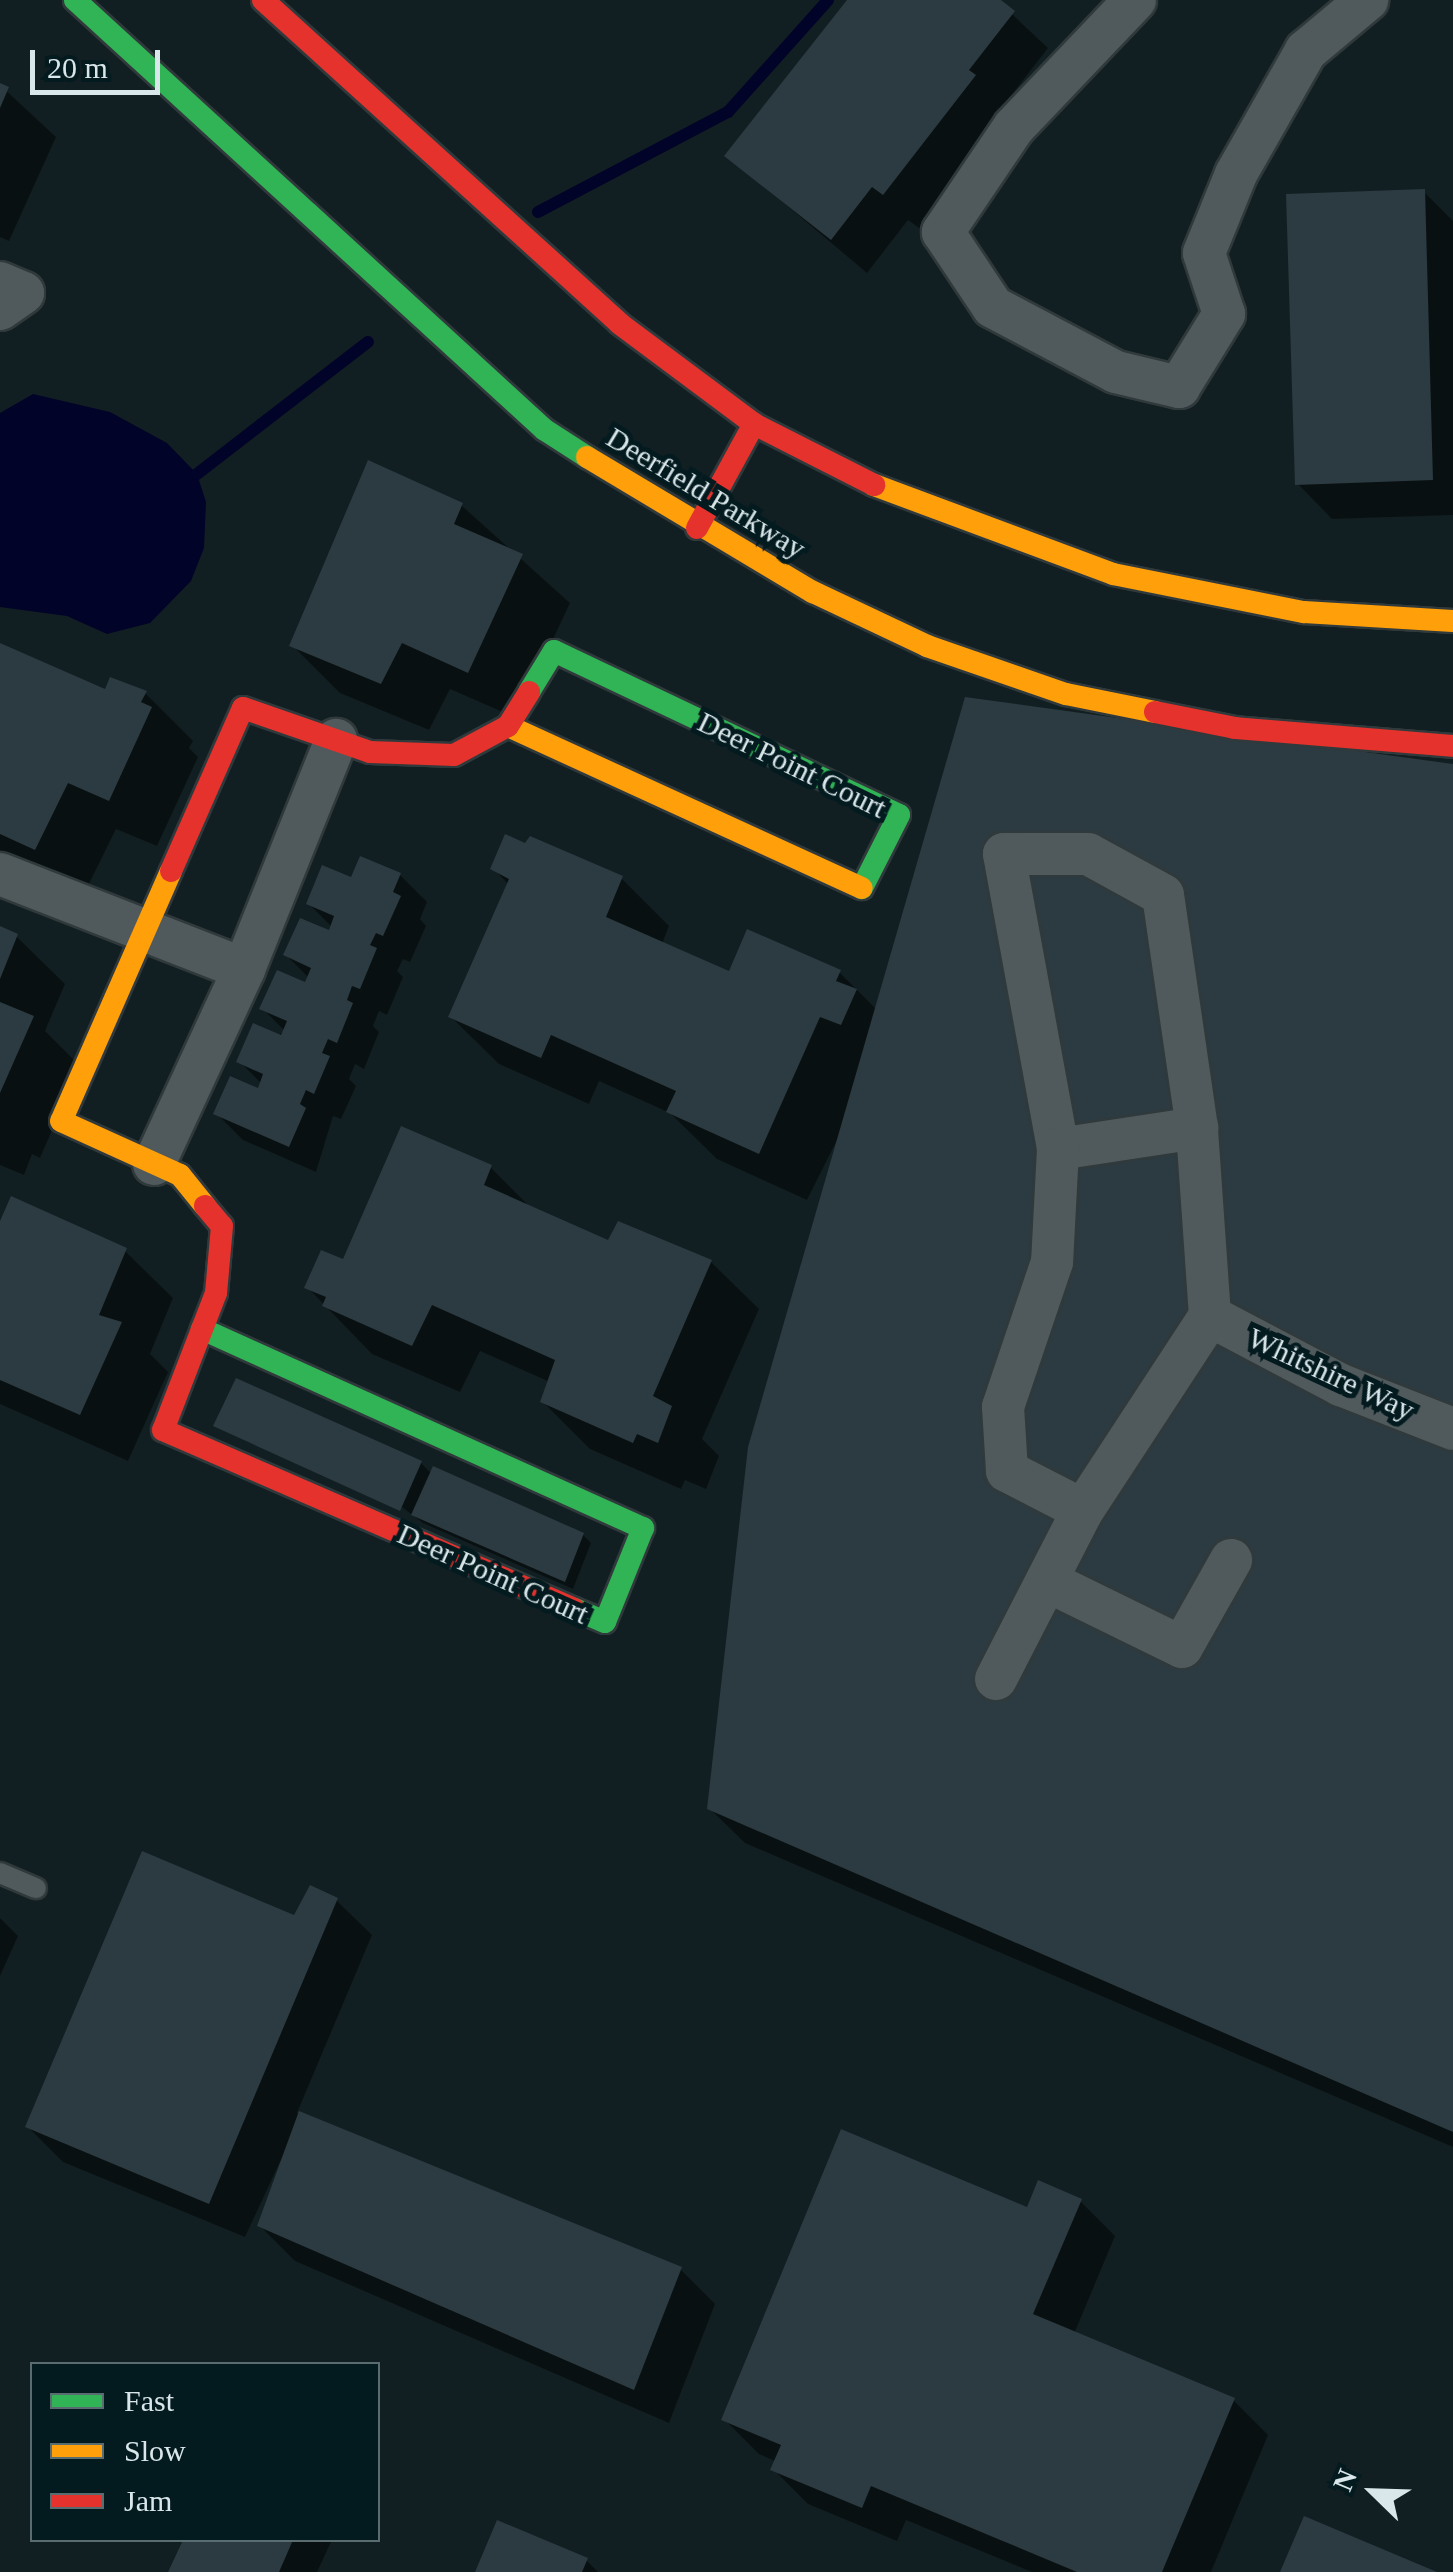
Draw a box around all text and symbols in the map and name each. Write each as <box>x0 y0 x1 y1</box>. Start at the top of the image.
scale bar <box>35 30 165 92</box>
text: 20 m <box>47 51 108 84</box>
street label: Deerfield Parkway <box>600 419 812 567</box>
street label: Deer Point Court <box>692 704 892 826</box>
street label: Whitshire Way <box>1242 1320 1420 1428</box>
street label: Deer Point Court <box>392 1516 594 1632</box>
legend <box>30 2362 380 2542</box>
text: Fast <box>124 2384 174 2417</box>
text: Slow <box>124 2434 186 2467</box>
north arrow <box>1323 2442 1423 2542</box>
text: N <box>1327 2465 1363 2495</box>
text: Jam <box>124 2484 172 2517</box>

